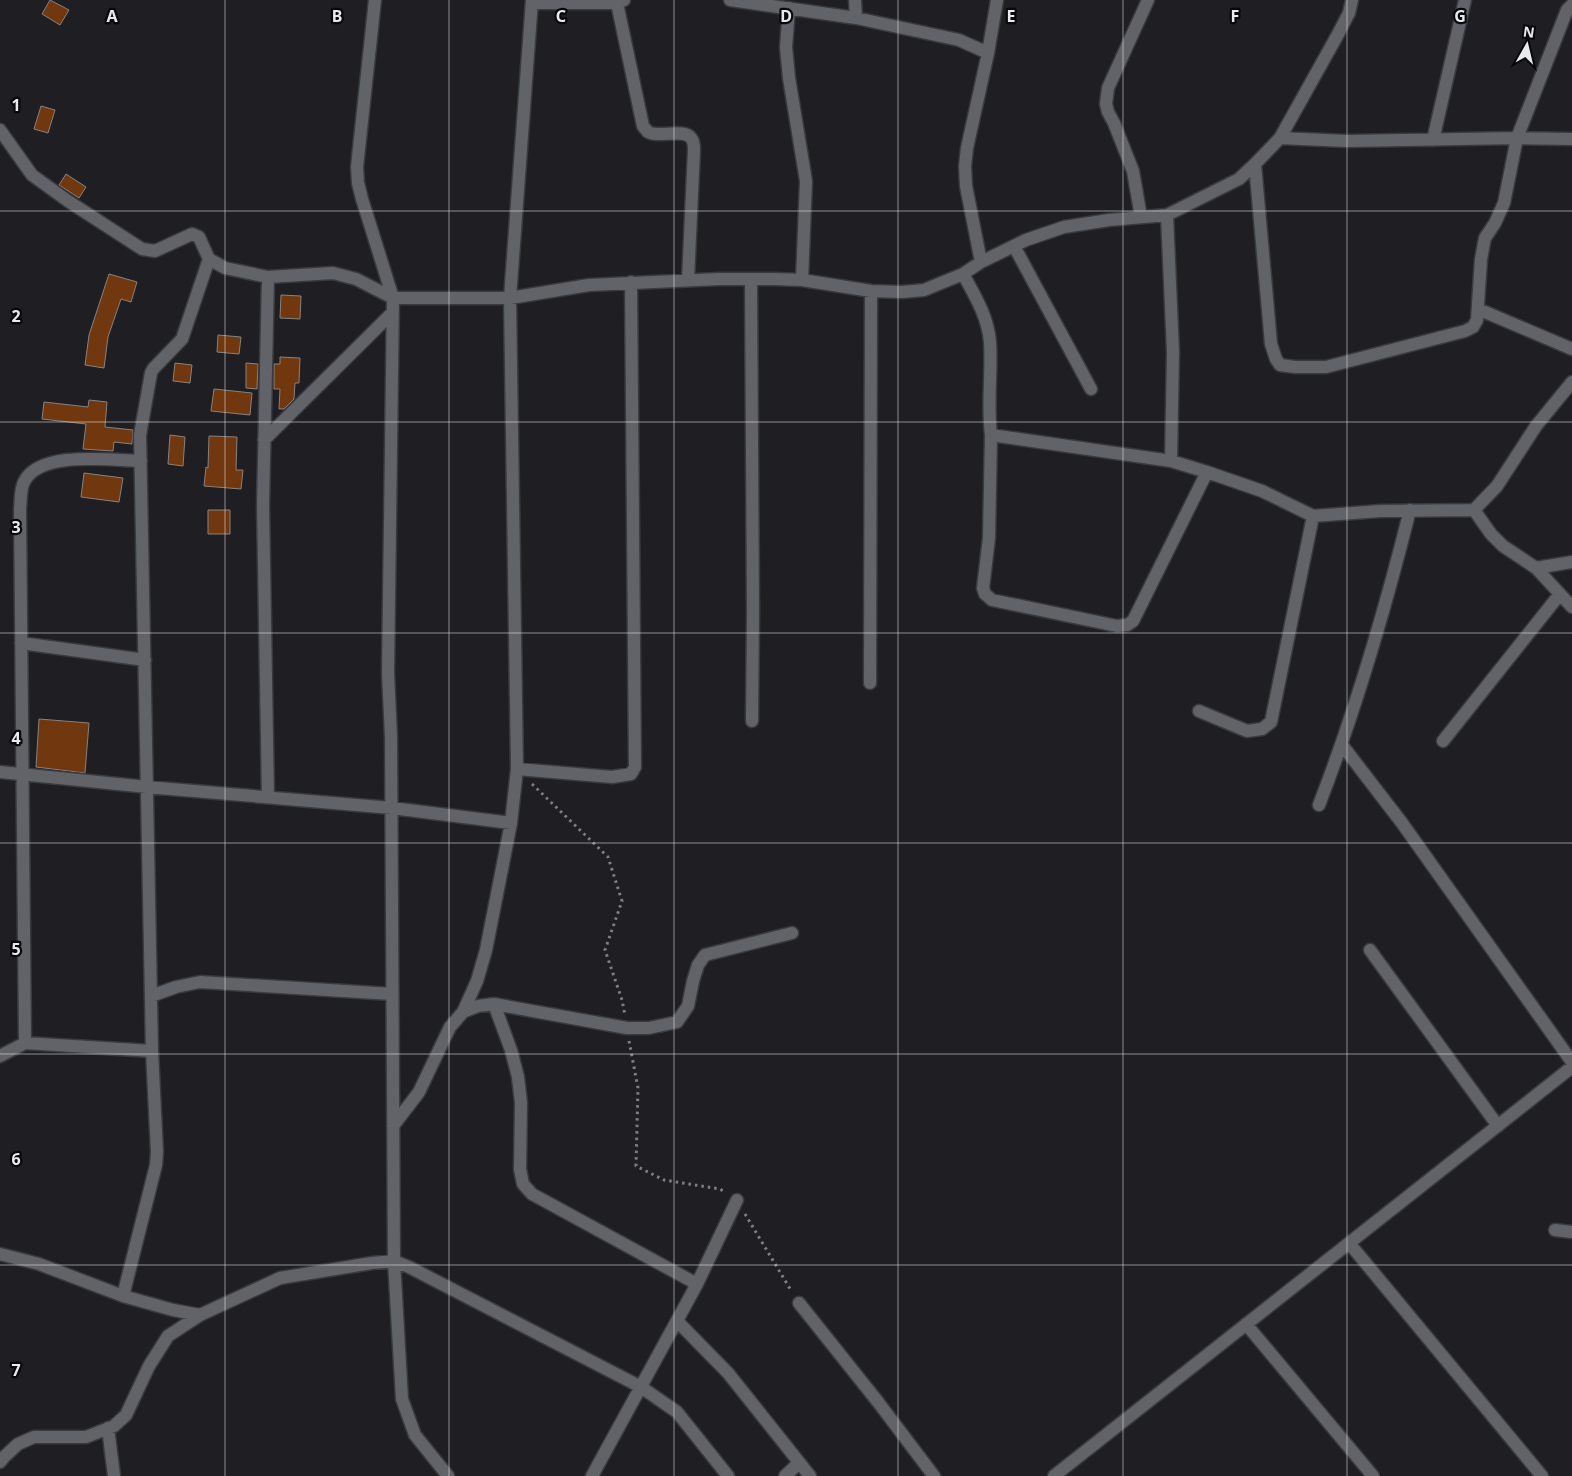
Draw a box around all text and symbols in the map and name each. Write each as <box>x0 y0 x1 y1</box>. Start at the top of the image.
text: A <box>106 5 118 27</box>
text: B <box>332 5 342 27</box>
text: C <box>556 5 566 27</box>
text: D <box>780 5 792 27</box>
text: E <box>1007 5 1016 27</box>
text: F <box>1231 5 1239 27</box>
text: G <box>1454 5 1466 27</box>
north arrow <box>1502 20 1552 70</box>
text: N <box>1522 21 1536 42</box>
text: 1 <box>11 94 21 116</box>
text: 2 <box>11 305 21 327</box>
text: 3 <box>11 516 21 538</box>
text: 4 <box>11 727 21 749</box>
text: 5 <box>11 938 21 960</box>
text: 6 <box>11 1148 21 1170</box>
text: 7 <box>11 1359 21 1381</box>

